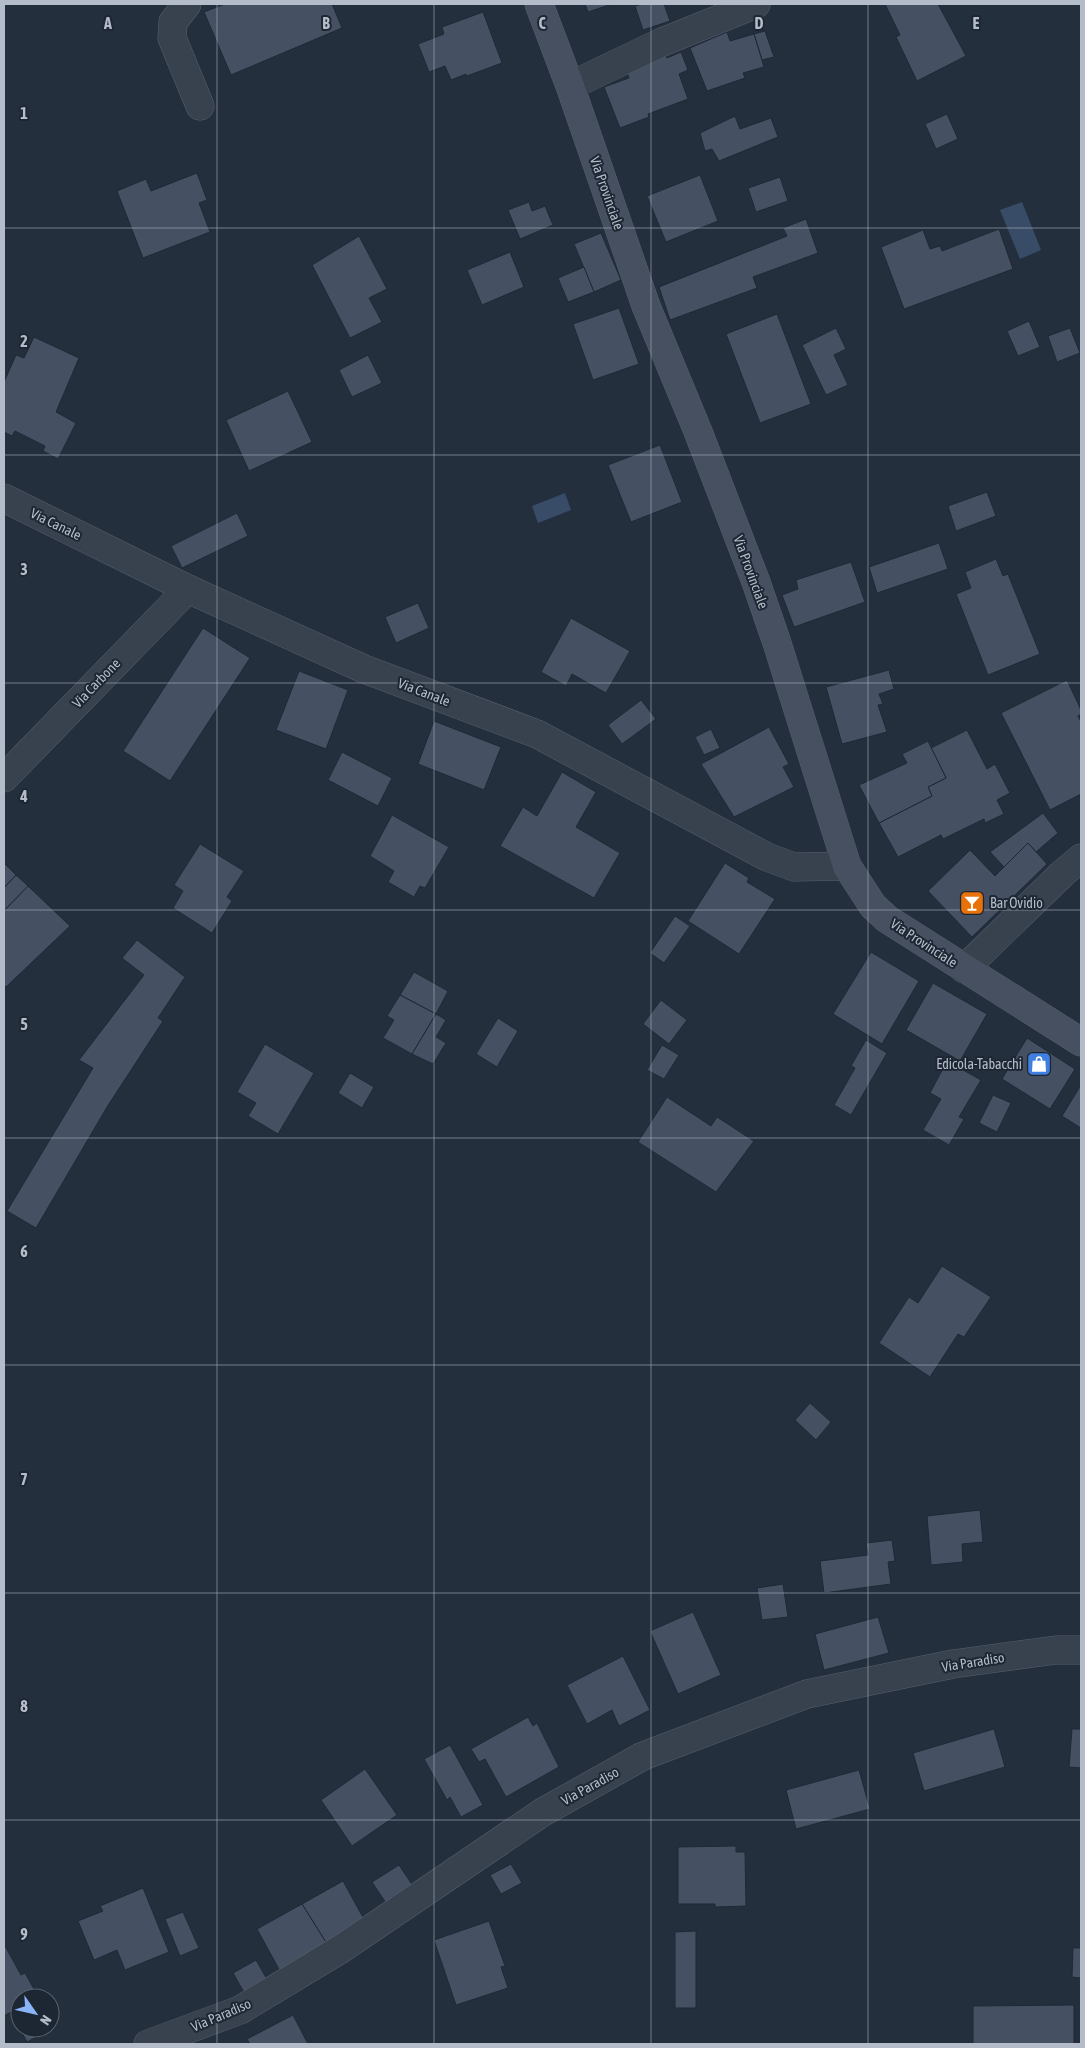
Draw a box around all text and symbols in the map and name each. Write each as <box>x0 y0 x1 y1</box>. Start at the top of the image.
text: A <box>103 14 112 32</box>
text: B <box>322 14 330 32</box>
text: C <box>538 14 546 32</box>
text: D <box>755 14 764 32</box>
text: E <box>973 14 980 32</box>
text: 1 <box>20 104 28 122</box>
street label: Via Provinciale <box>587 154 627 232</box>
text: 2 <box>20 332 28 350</box>
street label: Via Canale <box>28 505 84 543</box>
street label: Via Provinciale <box>730 533 772 611</box>
text: 3 <box>20 560 28 578</box>
street label: Via Carbone <box>69 655 123 711</box>
street label: Via Canale <box>396 675 452 709</box>
text: 4 <box>19 787 28 805</box>
bar icon: Bar Ovidio <box>959 890 985 916</box>
place label: Bar Ovidio <box>990 895 1043 911</box>
street label: Via Provinciale <box>888 915 960 971</box>
text: 5 <box>20 1015 28 1033</box>
shop icon: Edicola-Tabacchi <box>1026 1051 1052 1077</box>
place label: Edicola-Tabacchi <box>936 1056 1022 1072</box>
text: 6 <box>20 1242 28 1260</box>
text: 7 <box>20 1470 28 1488</box>
street label: Via Paradiso <box>940 1649 1006 1675</box>
text: 8 <box>20 1697 28 1715</box>
street label: Via Paradiso <box>558 1764 622 1808</box>
text: 9 <box>20 1925 28 1943</box>
north arrow <box>10 1988 60 2038</box>
street label: Via Paradiso <box>189 1995 253 2035</box>
text: N <box>37 2012 55 2028</box>

